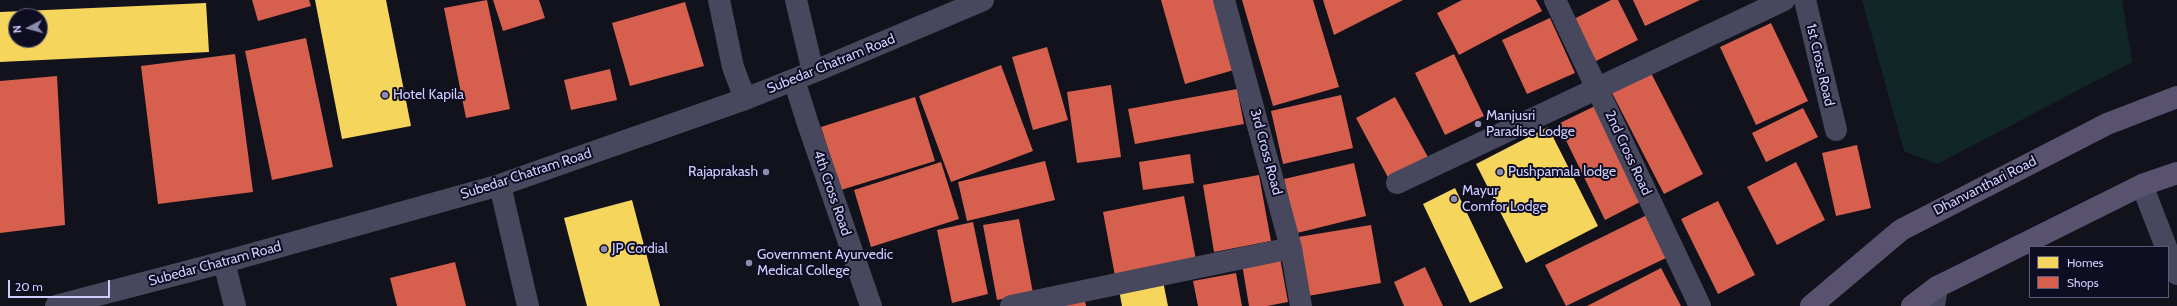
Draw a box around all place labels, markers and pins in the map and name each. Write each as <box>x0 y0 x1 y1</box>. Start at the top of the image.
place label: Hotel Kapila <box>393 87 464 103</box>
marker: Hotel Kapila <box>380 90 390 100</box>
place label: Manjusri Paradise Lodge <box>1486 108 1575 140</box>
marker: Manjusri Paradise Lodge <box>1473 119 1483 129</box>
place label: Rajaprakash <box>688 164 758 180</box>
place label: Pushpamala lodge <box>1508 164 1616 180</box>
marker: Rajaprakash <box>761 167 771 177</box>
marker: Pushpamala lodge <box>1495 167 1505 177</box>
place label: Mayur Comfor Lodge <box>1462 183 1547 216</box>
marker: Mayur Comfor Lodge <box>1449 194 1459 204</box>
place label: JP Cordial <box>612 241 668 257</box>
marker: JP Cordial <box>599 244 609 254</box>
place label: Government Ayurvedic Medical College <box>757 247 893 280</box>
marker: Government Ayurvedic Medical College <box>744 258 754 268</box>

